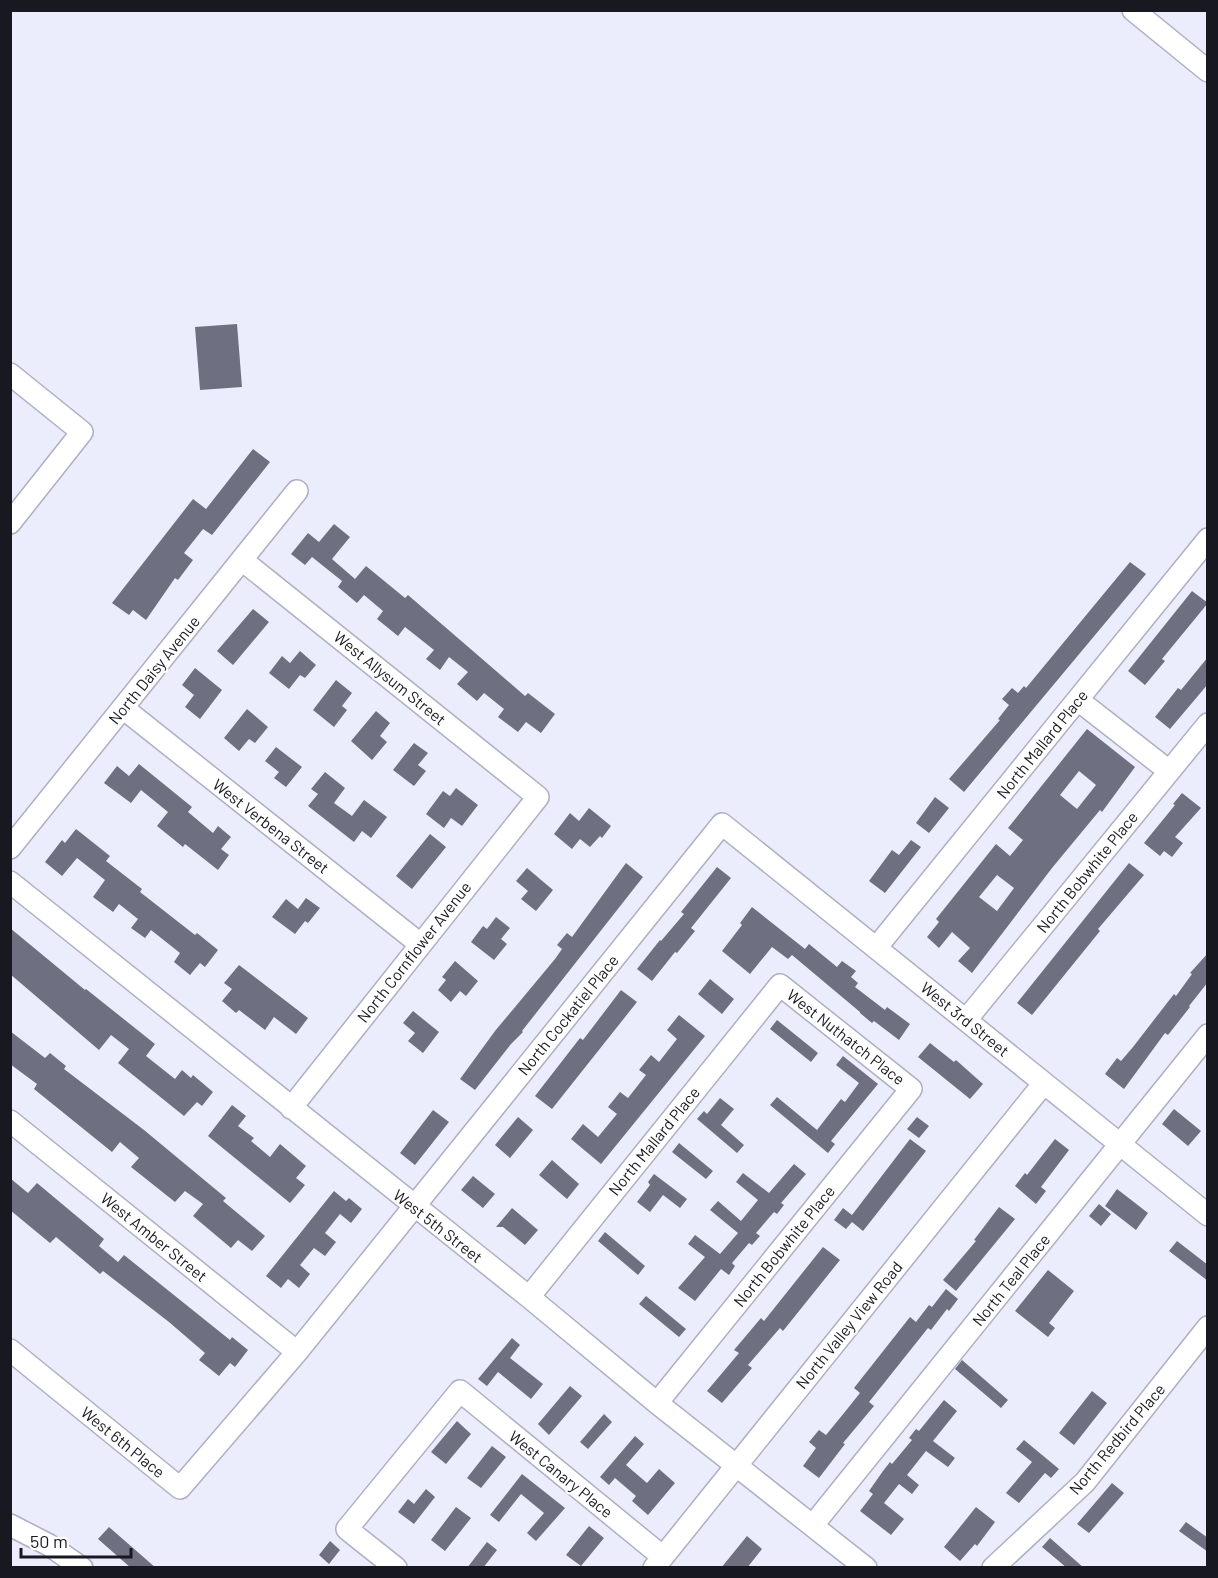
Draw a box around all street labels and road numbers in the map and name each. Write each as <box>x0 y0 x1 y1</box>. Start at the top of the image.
street label: North Daisy Avenue <box>104 612 203 728</box>
street label: West Allysum Street <box>330 627 450 729</box>
street label: North Mallard Place <box>992 686 1091 802</box>
street label: West Verbena Street <box>209 774 333 877</box>
street label: North Bobwhite Place <box>1032 807 1141 936</box>
street label: North Cornflower Avenue <box>353 877 475 1026</box>
street label: North Cockatiel Place <box>513 951 622 1079</box>
street label: West 3rd Street <box>917 977 1013 1060</box>
street label: West Nuthatch Place <box>784 985 909 1088</box>
street label: North Mallard Place <box>604 1083 703 1199</box>
street label: North Bobwhite Place <box>729 1181 838 1310</box>
street label: West 5th Street <box>390 1185 487 1266</box>
street label: West Amber Street <box>97 1188 211 1285</box>
street label: North Teal Place <box>968 1230 1054 1330</box>
street label: North Valley View Road <box>791 1257 906 1392</box>
street label: North Redbird Place <box>1065 1379 1169 1498</box>
street label: West 6th Place <box>78 1402 169 1481</box>
street label: West Canary Place <box>506 1426 617 1521</box>

